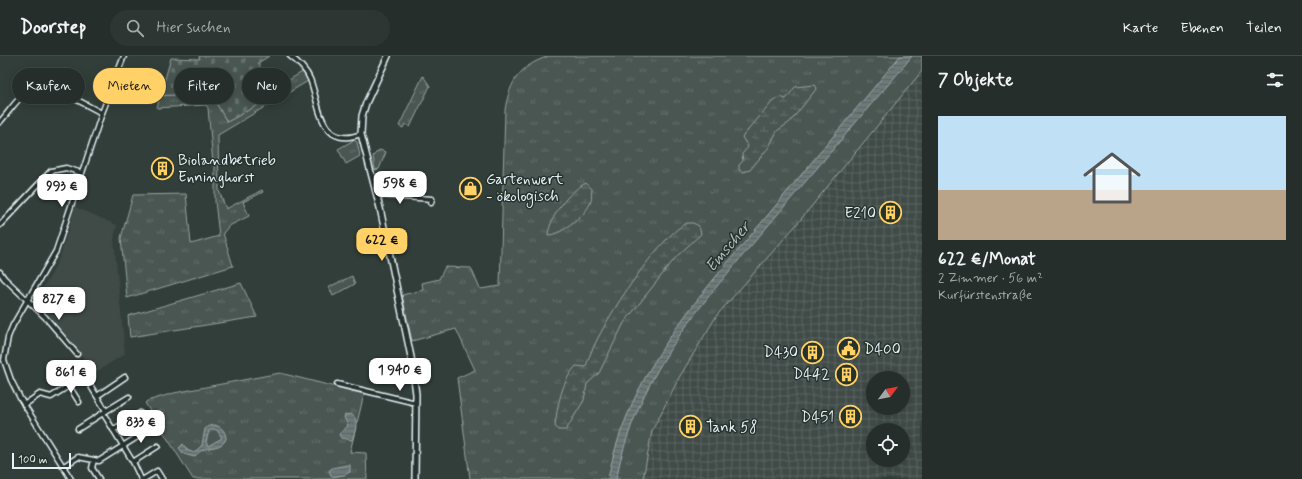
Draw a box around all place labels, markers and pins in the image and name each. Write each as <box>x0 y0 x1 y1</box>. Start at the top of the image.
place label: Biolandbetrieb Enninghorst <box>178 151 276 188</box>
building icon: Biolandbetrieb Enninghorst <box>150 156 176 182</box>
place label: Gartenwert - ökologisch <box>486 170 563 208</box>
pin: 598 € <box>372 171 428 205</box>
pin: 993 € <box>34 174 90 208</box>
shop icon: Gartenwert - ökologisch <box>457 175 483 201</box>
building icon: E210 <box>878 200 904 226</box>
place label: E210 <box>844 204 876 224</box>
pin: 622 € <box>354 228 410 262</box>
pin: 827 € <box>31 287 87 321</box>
public building icon: D400 <box>836 336 862 362</box>
building icon: D430 <box>800 339 826 365</box>
place label: D400 <box>864 340 901 360</box>
place label: D430 <box>764 343 798 363</box>
pin: 1 940 € <box>363 358 437 392</box>
pin: 861 € <box>43 360 99 394</box>
building icon: D442 <box>833 361 859 387</box>
place label: D442 <box>793 365 830 385</box>
building icon: D451 <box>837 404 863 430</box>
place label: D451 <box>801 408 834 428</box>
pin: 833 € <box>113 410 169 444</box>
building icon: Tank 58 <box>677 414 703 440</box>
place label: Tank 58 <box>706 418 757 438</box>

